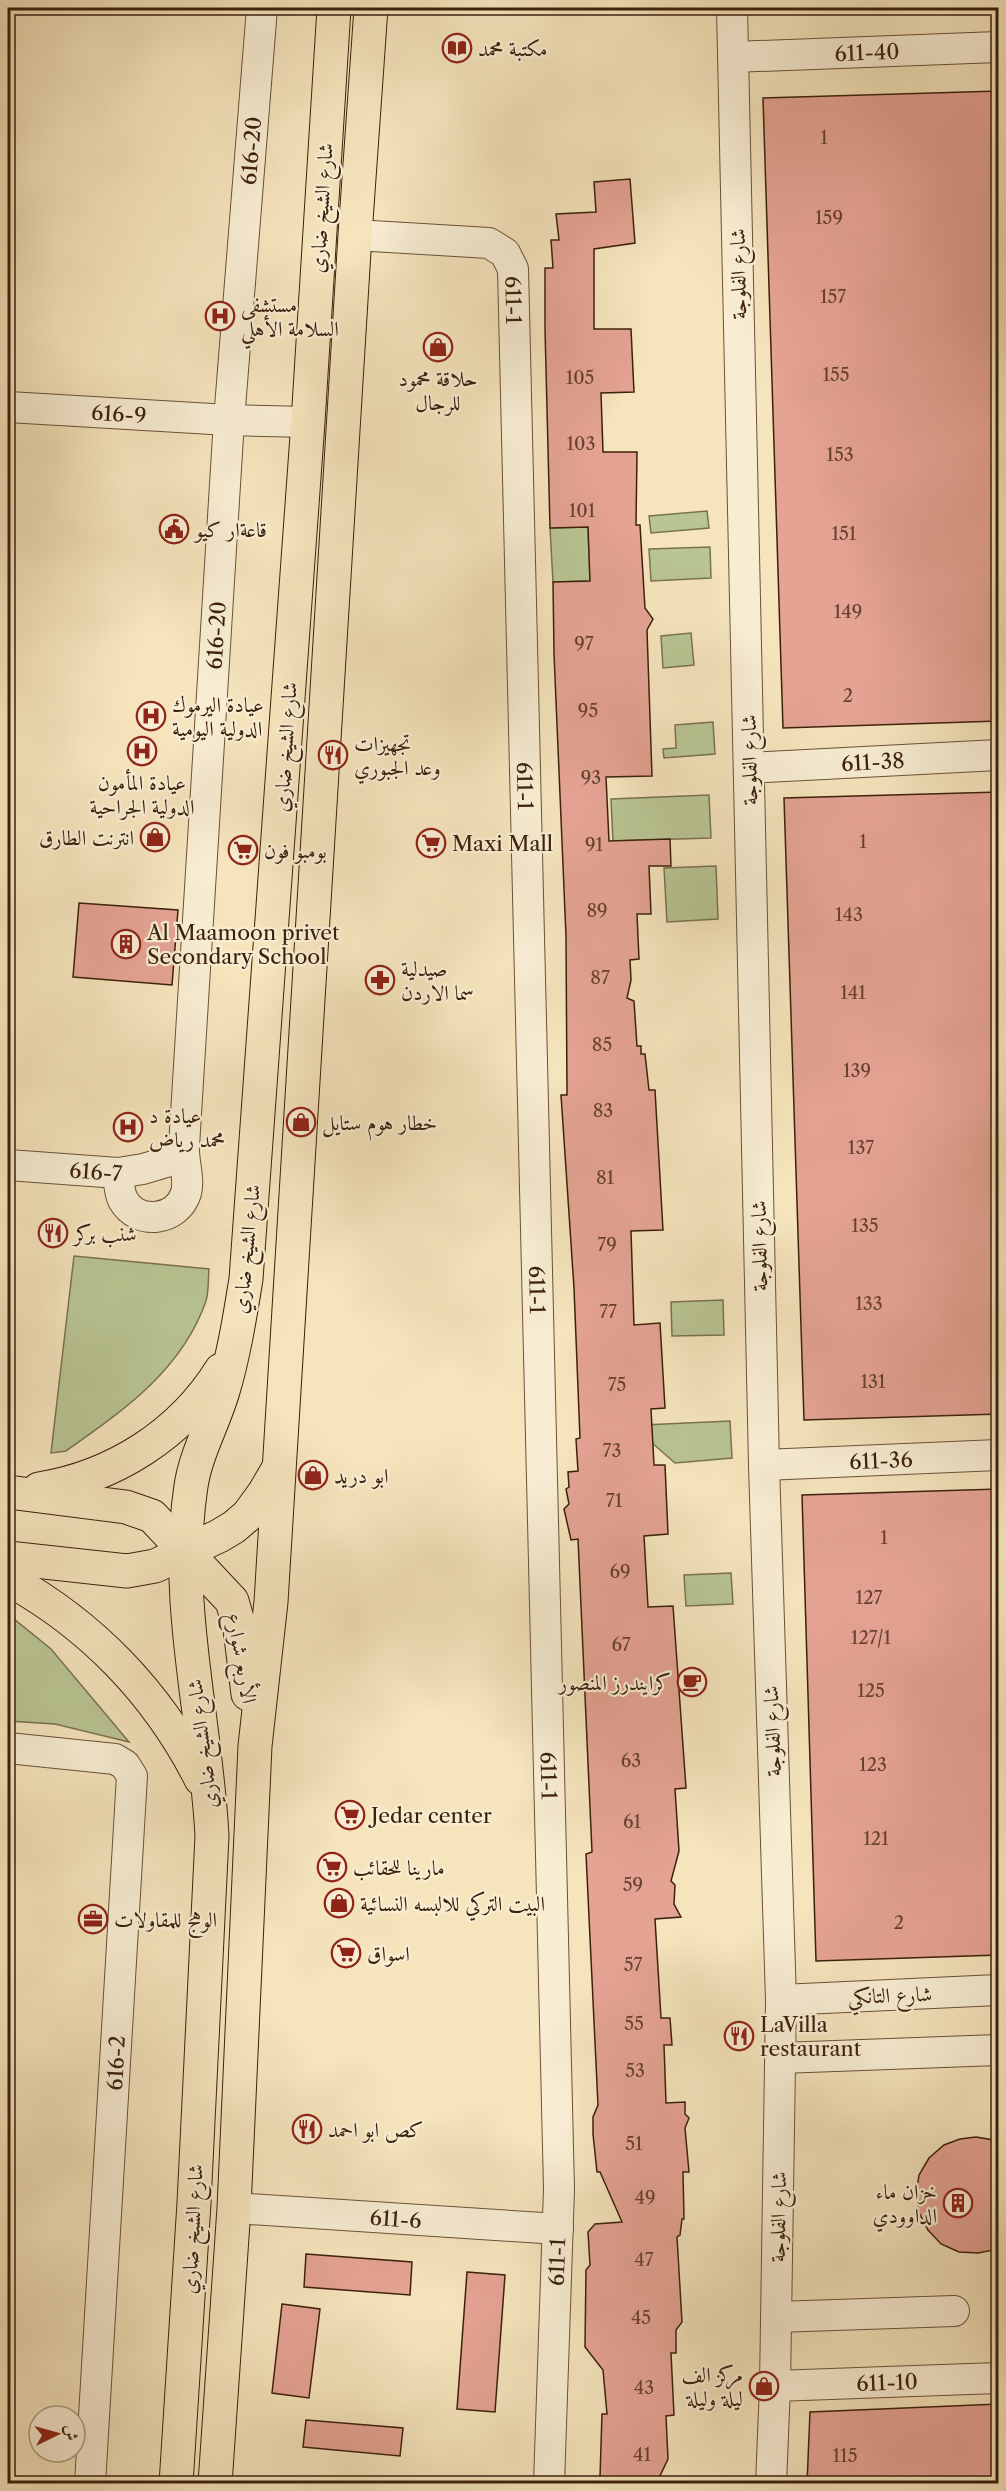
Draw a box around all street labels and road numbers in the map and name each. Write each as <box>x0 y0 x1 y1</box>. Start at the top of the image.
street label: 611-40 <box>834 38 900 66</box>
street label: 616-20 <box>235 116 266 186</box>
street label: شارع الشيخ ضاري <box>304 142 345 274</box>
street label: شارع الفلوجة <box>725 228 757 320</box>
street label: 611-1 <box>501 276 527 325</box>
street label: 616-9 <box>90 399 147 428</box>
street label: 616-20 <box>201 600 230 670</box>
street label: شارع الشيخ ضاري <box>268 681 309 813</box>
street label: شارع الفلوجة <box>736 714 768 806</box>
street label: 611-38 <box>840 747 905 776</box>
street label: 611-1 <box>512 761 538 810</box>
street label: 616-7 <box>68 1157 124 1186</box>
street label: شارع الشيخ ضاري <box>227 1183 272 1316</box>
street label: شارع الفلوجة <box>746 1200 778 1292</box>
street label: 611-1 <box>524 1265 551 1314</box>
street label: 611-36 <box>849 1446 913 1474</box>
street label: الأربع شوارع <box>215 1610 264 1706</box>
street label: شارع الشيخ ضاري <box>182 1677 229 1810</box>
street label: شارع الفلوجة <box>758 1685 792 1777</box>
street label: 611-1 <box>536 1751 562 1800</box>
street label: شارع التانكي <box>847 1981 933 2016</box>
street label: 616-2 <box>102 2035 130 2091</box>
street label: شارع الشيخ ضاري <box>176 2163 215 2295</box>
street label: شارع الفلوجة <box>765 2171 797 2263</box>
street label: 611-6 <box>369 2204 422 2233</box>
street label: 611-1 <box>544 2237 570 2287</box>
street label: 611-10 <box>856 2368 918 2396</box>

